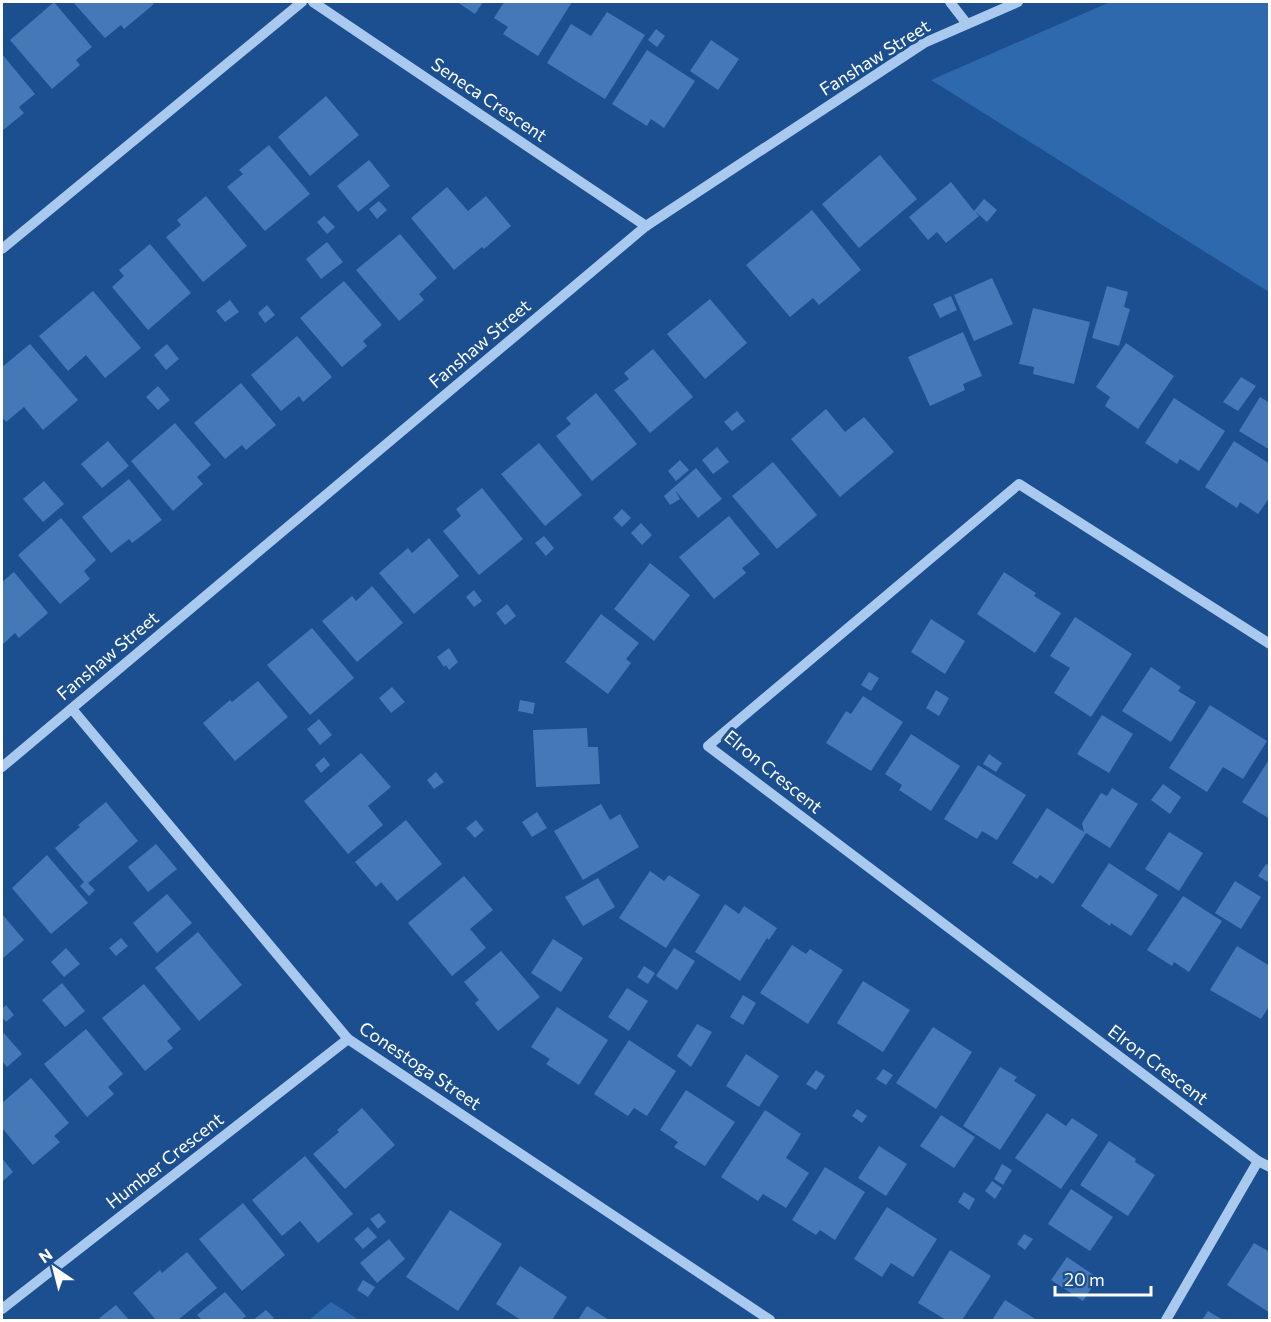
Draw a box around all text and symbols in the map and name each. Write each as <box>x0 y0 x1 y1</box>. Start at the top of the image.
street label: Fanshaw Street <box>815 14 934 100</box>
street label: Seneca Crescent <box>428 52 552 146</box>
street label: Fanshaw Street <box>424 294 535 392</box>
street label: Fanshaw Street <box>52 606 163 704</box>
street label: Elron Crescent <box>720 725 827 817</box>
street label: Conestoga Street <box>355 1016 486 1114</box>
street label: Elron Crescent <box>1104 1019 1213 1109</box>
street label: Humber Crescent <box>101 1108 228 1213</box>
north arrow <box>24 1238 84 1298</box>
text: N <box>35 1244 55 1267</box>
scale bar <box>1055 1259 1151 1297</box>
text: 20 m <box>1064 1268 1105 1290</box>

